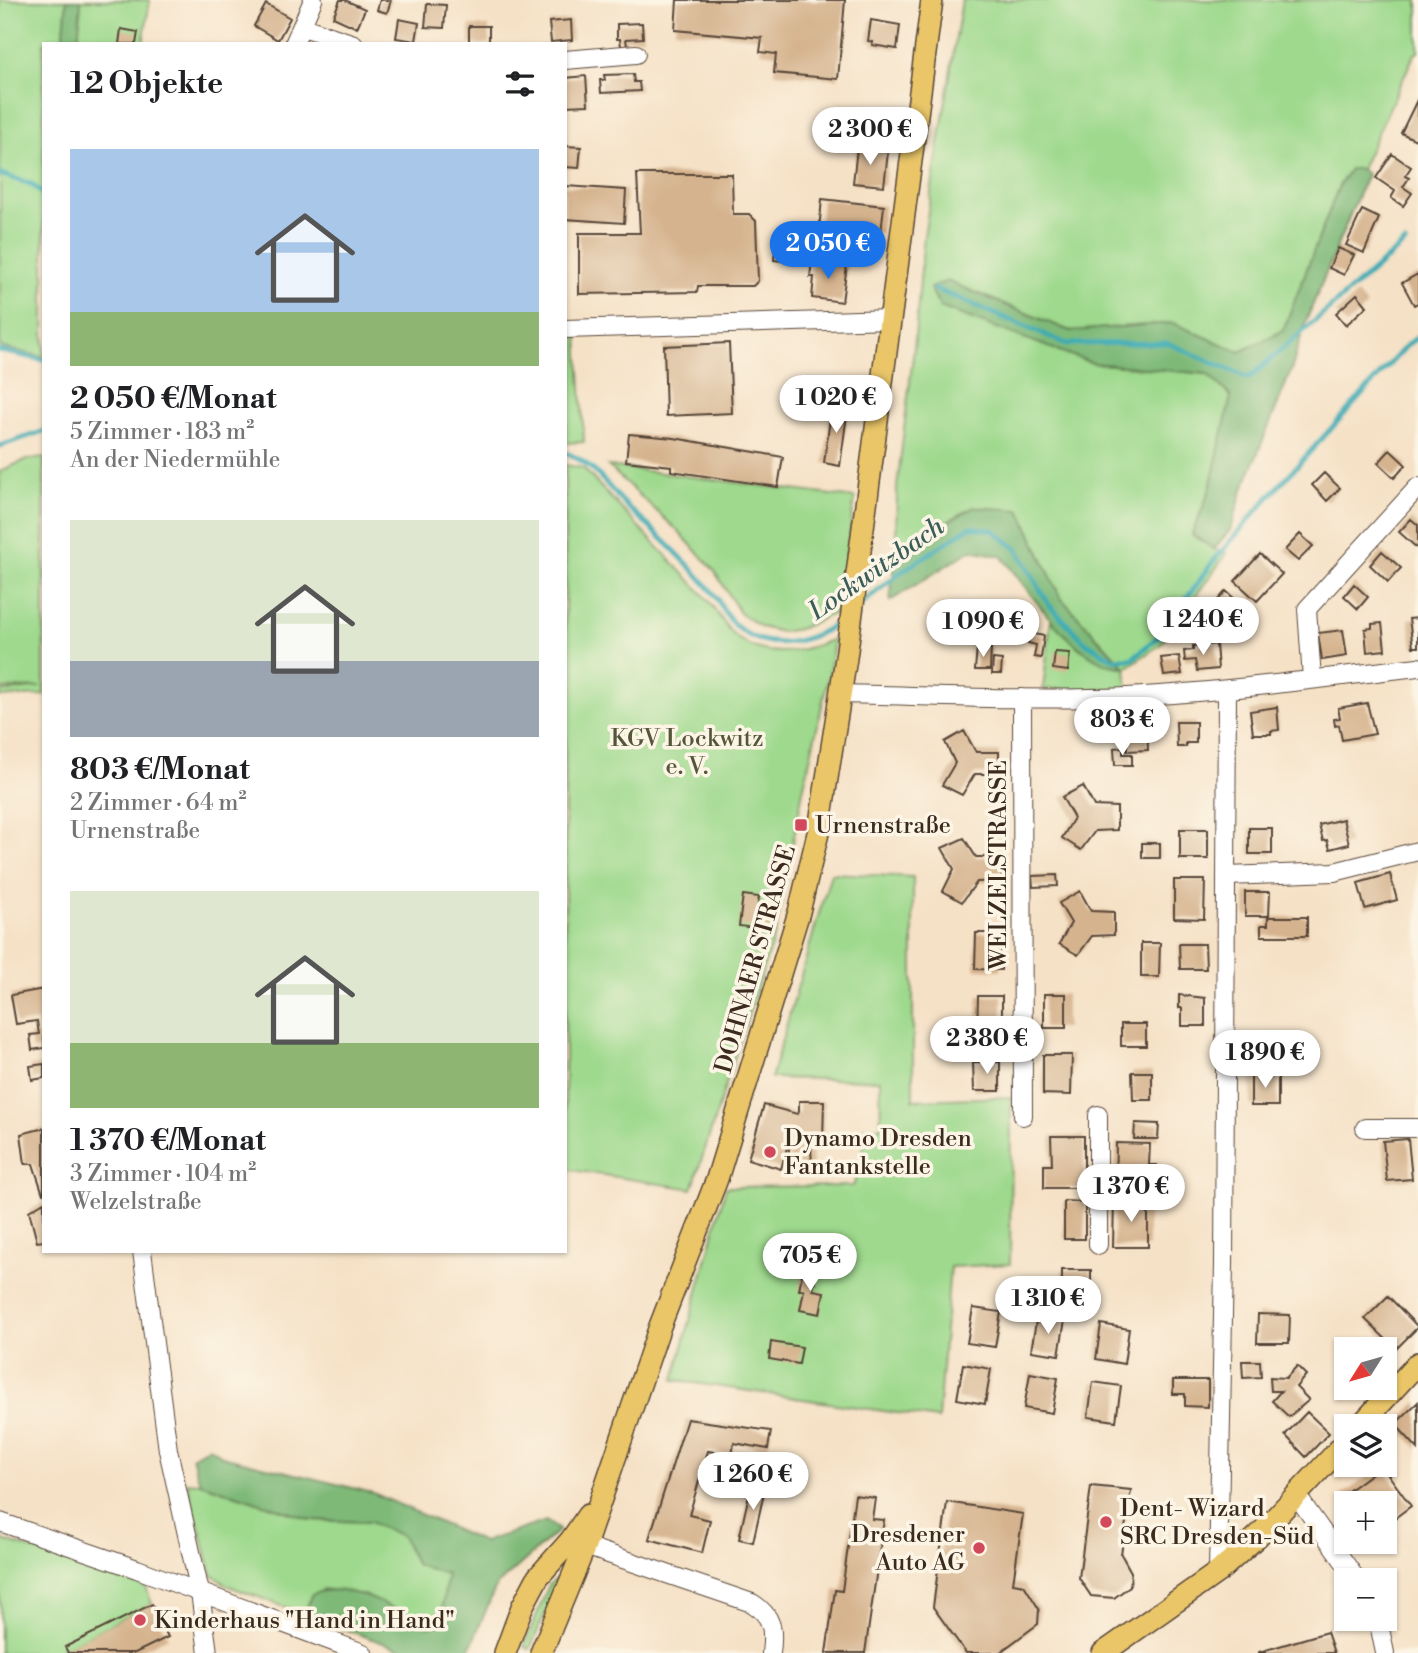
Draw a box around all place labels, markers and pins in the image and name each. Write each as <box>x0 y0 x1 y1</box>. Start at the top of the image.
pin: 2 300 € <box>805 108 935 167</box>
pin: 2 050 € <box>763 222 893 281</box>
pin: 1 020 € <box>771 376 901 435</box>
pin: 1 240 € <box>1138 598 1268 657</box>
pin: 1 090 € <box>918 600 1048 659</box>
pin: 803 € <box>1073 698 1171 757</box>
place label: Urnenstraße <box>815 811 951 841</box>
marker: Urnenstraße <box>793 817 809 833</box>
pin: 2 380 € <box>922 1016 1052 1076</box>
pin: 1 890 € <box>1200 1030 1330 1090</box>
place label: Dynamo Dresden Fantankstelle <box>784 1124 972 1182</box>
marker: Dynamo Dresden Fantankstelle <box>762 1144 778 1160</box>
pin: 1 370 € <box>1066 1164 1196 1224</box>
pin: 705 € <box>761 1234 859 1293</box>
pin: 1 310 € <box>983 1276 1113 1336</box>
pin: 1 260 € <box>688 1452 818 1512</box>
place label: Dent- Wizard SRC Dresden-Süd <box>1120 1494 1315 1552</box>
marker: Dent- Wizard SRC Dresden-Süd <box>1098 1514 1114 1530</box>
place label: Dresdener Auto AG <box>851 1520 965 1578</box>
marker: Dresdener Auto AG <box>971 1540 987 1556</box>
place label: Kinderhaus "Hand in Hand" <box>154 1606 455 1636</box>
marker: Kinderhaus "Hand in Hand" <box>132 1612 148 1628</box>

